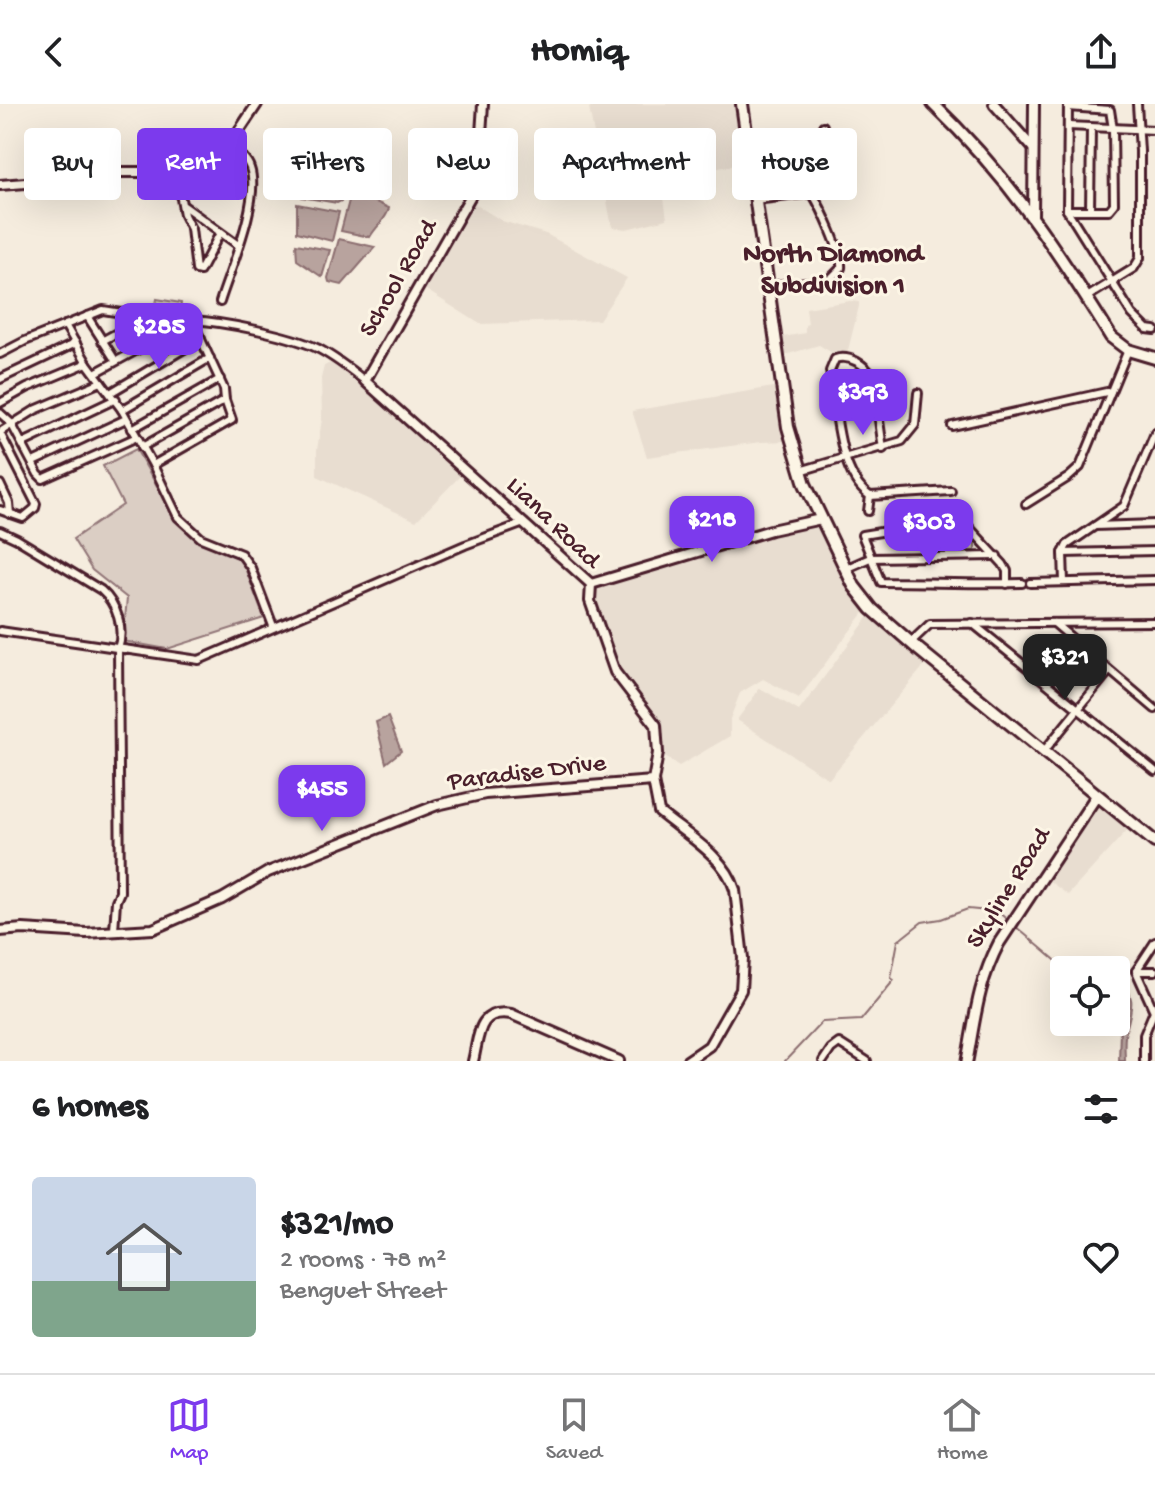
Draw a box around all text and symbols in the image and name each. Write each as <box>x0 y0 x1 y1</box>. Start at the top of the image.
icon: back <box>32 30 76 74</box>
icon: share <box>1079 30 1123 74</box>
text: Homiq <box>530 31 625 74</box>
chip: Buy <box>24 128 121 200</box>
chip: Rent <box>137 128 247 200</box>
chip: Filters <box>263 128 392 200</box>
chip: New <box>408 128 518 200</box>
chip: Apartment <box>534 128 716 200</box>
chip: House <box>732 128 857 200</box>
street label: School Road <box>354 213 447 343</box>
district label: North Diamond Subdivision 1 <box>743 239 926 304</box>
pin: $285 <box>112 303 206 371</box>
text: $285 <box>133 313 185 344</box>
pin: $393 <box>816 369 910 437</box>
text: $393 <box>837 379 889 410</box>
street label: Liana Road <box>498 471 607 578</box>
pin: $218 <box>665 496 759 564</box>
pin: $303 <box>882 499 976 567</box>
text: $218 <box>687 506 737 537</box>
text: $303 <box>902 509 956 540</box>
pin: $321 <box>1018 634 1112 702</box>
text: $321 <box>1041 644 1089 675</box>
street label: Paradise Drive <box>445 749 608 799</box>
pin: $455 <box>275 765 369 833</box>
text: $455 <box>296 775 348 806</box>
street label: Skyline Road <box>961 821 1060 955</box>
map controls <box>1050 956 1130 1036</box>
button: locate <box>1050 956 1130 1036</box>
icon: filters <box>1079 1087 1123 1131</box>
text: 6 homes <box>32 1089 147 1129</box>
text: $321/mo <box>280 1206 393 1246</box>
icon: home <box>96 1209 192 1305</box>
icon: heart <box>1079 1235 1123 1279</box>
text: 2 rooms · 78 m² <box>280 1246 446 1277</box>
text: Benguet Street <box>280 1277 446 1308</box>
tab: Map <box>167 1393 211 1467</box>
tab: Saved <box>546 1393 602 1467</box>
tab: Home <box>937 1393 988 1467</box>

